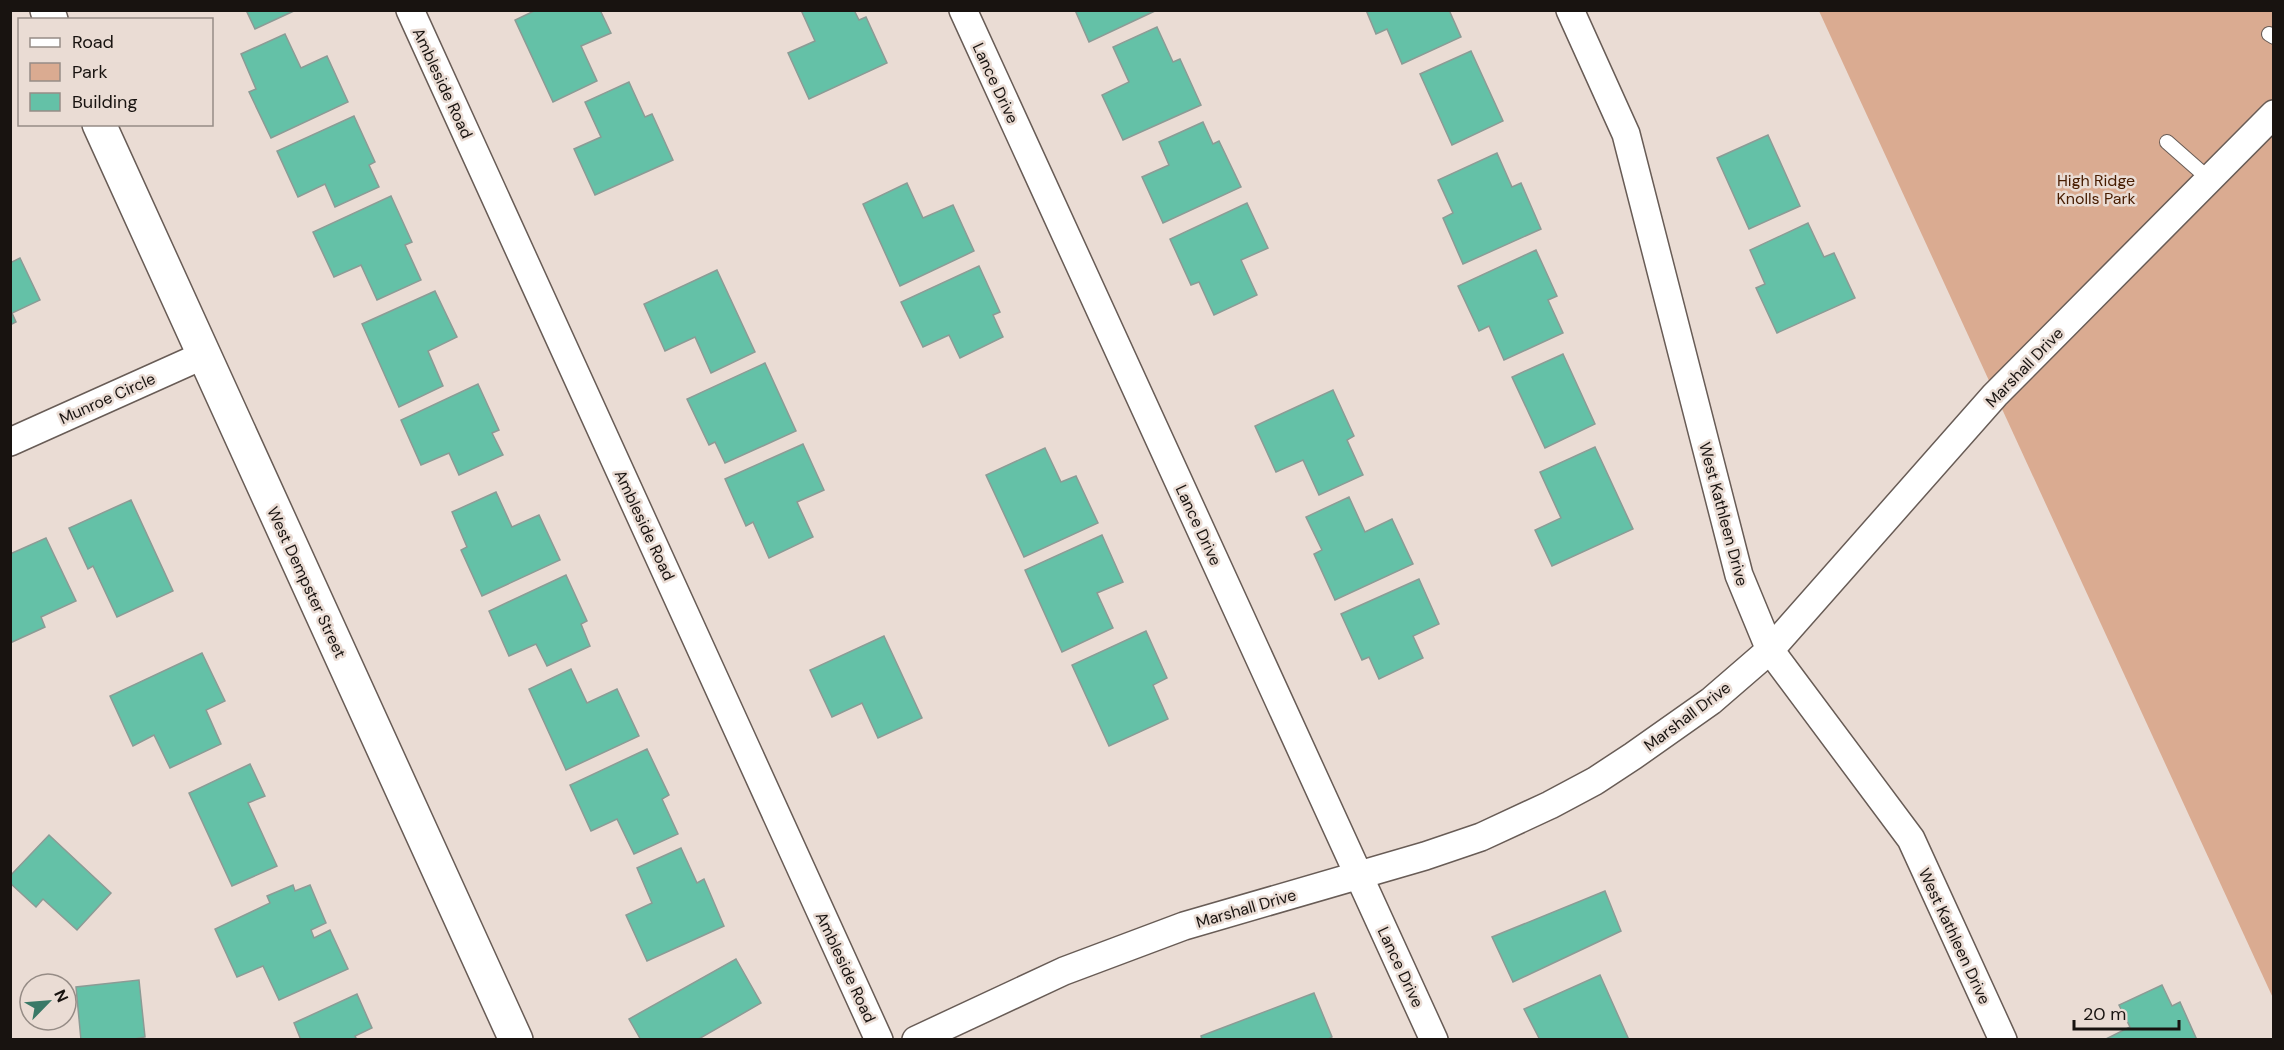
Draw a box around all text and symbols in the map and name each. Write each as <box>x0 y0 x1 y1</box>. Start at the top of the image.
legend <box>18 18 213 126</box>
street label: Ambleside Road <box>408 24 477 142</box>
text: Road <box>72 30 114 54</box>
street label: Lance Drive <box>968 39 1023 127</box>
text: Park <box>72 60 108 84</box>
text: Building <box>72 90 137 114</box>
park label: High Ridge Knolls Park <box>2056 170 2136 209</box>
street label: Marshall Drive <box>1981 323 2068 412</box>
street label: Munroe Circle <box>56 368 159 429</box>
street label: West Kathleen Drive <box>1694 440 1753 588</box>
street label: Ambleside Road <box>610 466 679 584</box>
street label: Lance Drive <box>1171 481 1226 569</box>
street label: West Dempster Street <box>262 503 351 661</box>
street label: Marshall Drive <box>1640 677 1735 756</box>
street label: West Kathleen Drive <box>1914 865 1995 1008</box>
street label: Marshall Drive <box>1194 884 1299 933</box>
street label: Ambleside Road <box>811 908 880 1026</box>
street label: Lance Drive <box>1373 923 1428 1011</box>
north arrow <box>18 972 78 1032</box>
text: N <box>49 986 73 1006</box>
scale bar <box>2074 993 2179 1031</box>
text: 20 m <box>2083 1002 2126 1026</box>

